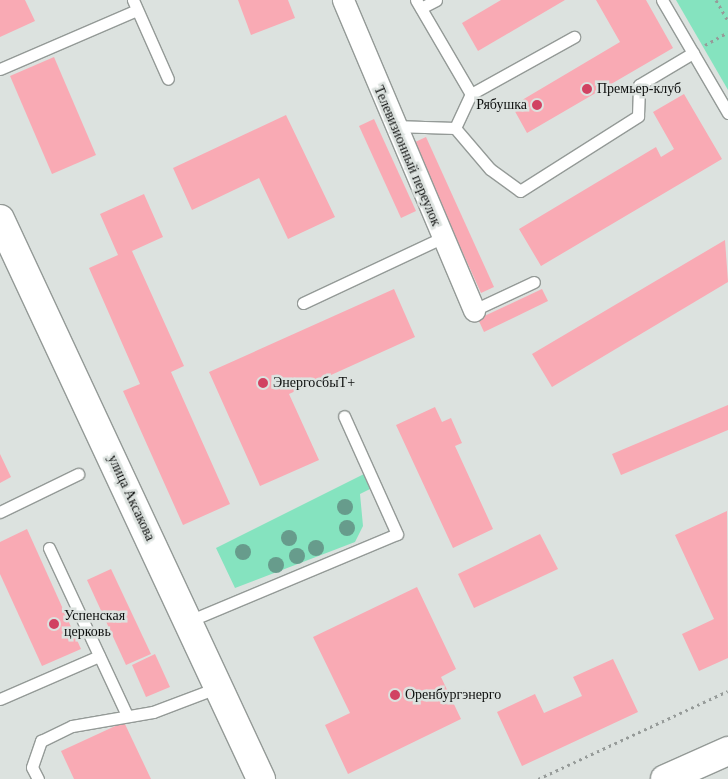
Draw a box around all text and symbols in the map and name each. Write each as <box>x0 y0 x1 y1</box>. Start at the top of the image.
place label: Премьер-клуб <box>597 81 681 97</box>
street label: Телевизионный переулок <box>370 83 444 229</box>
marker: Премьер-клуб <box>581 83 593 95</box>
place label: Рябушка <box>476 97 527 113</box>
marker: Рябушка <box>531 99 543 111</box>
place label: ЭнергосбыТ+ <box>273 375 355 391</box>
marker: ЭнергосбыТ+ <box>257 377 269 389</box>
street label: улица Аксакова <box>104 452 158 544</box>
place label: Успенская церковь <box>64 608 125 640</box>
marker: Успенская церковь <box>48 618 60 630</box>
place label: Оренбургэнерго <box>405 687 501 703</box>
marker: Оренбургэнерго <box>389 689 401 701</box>

